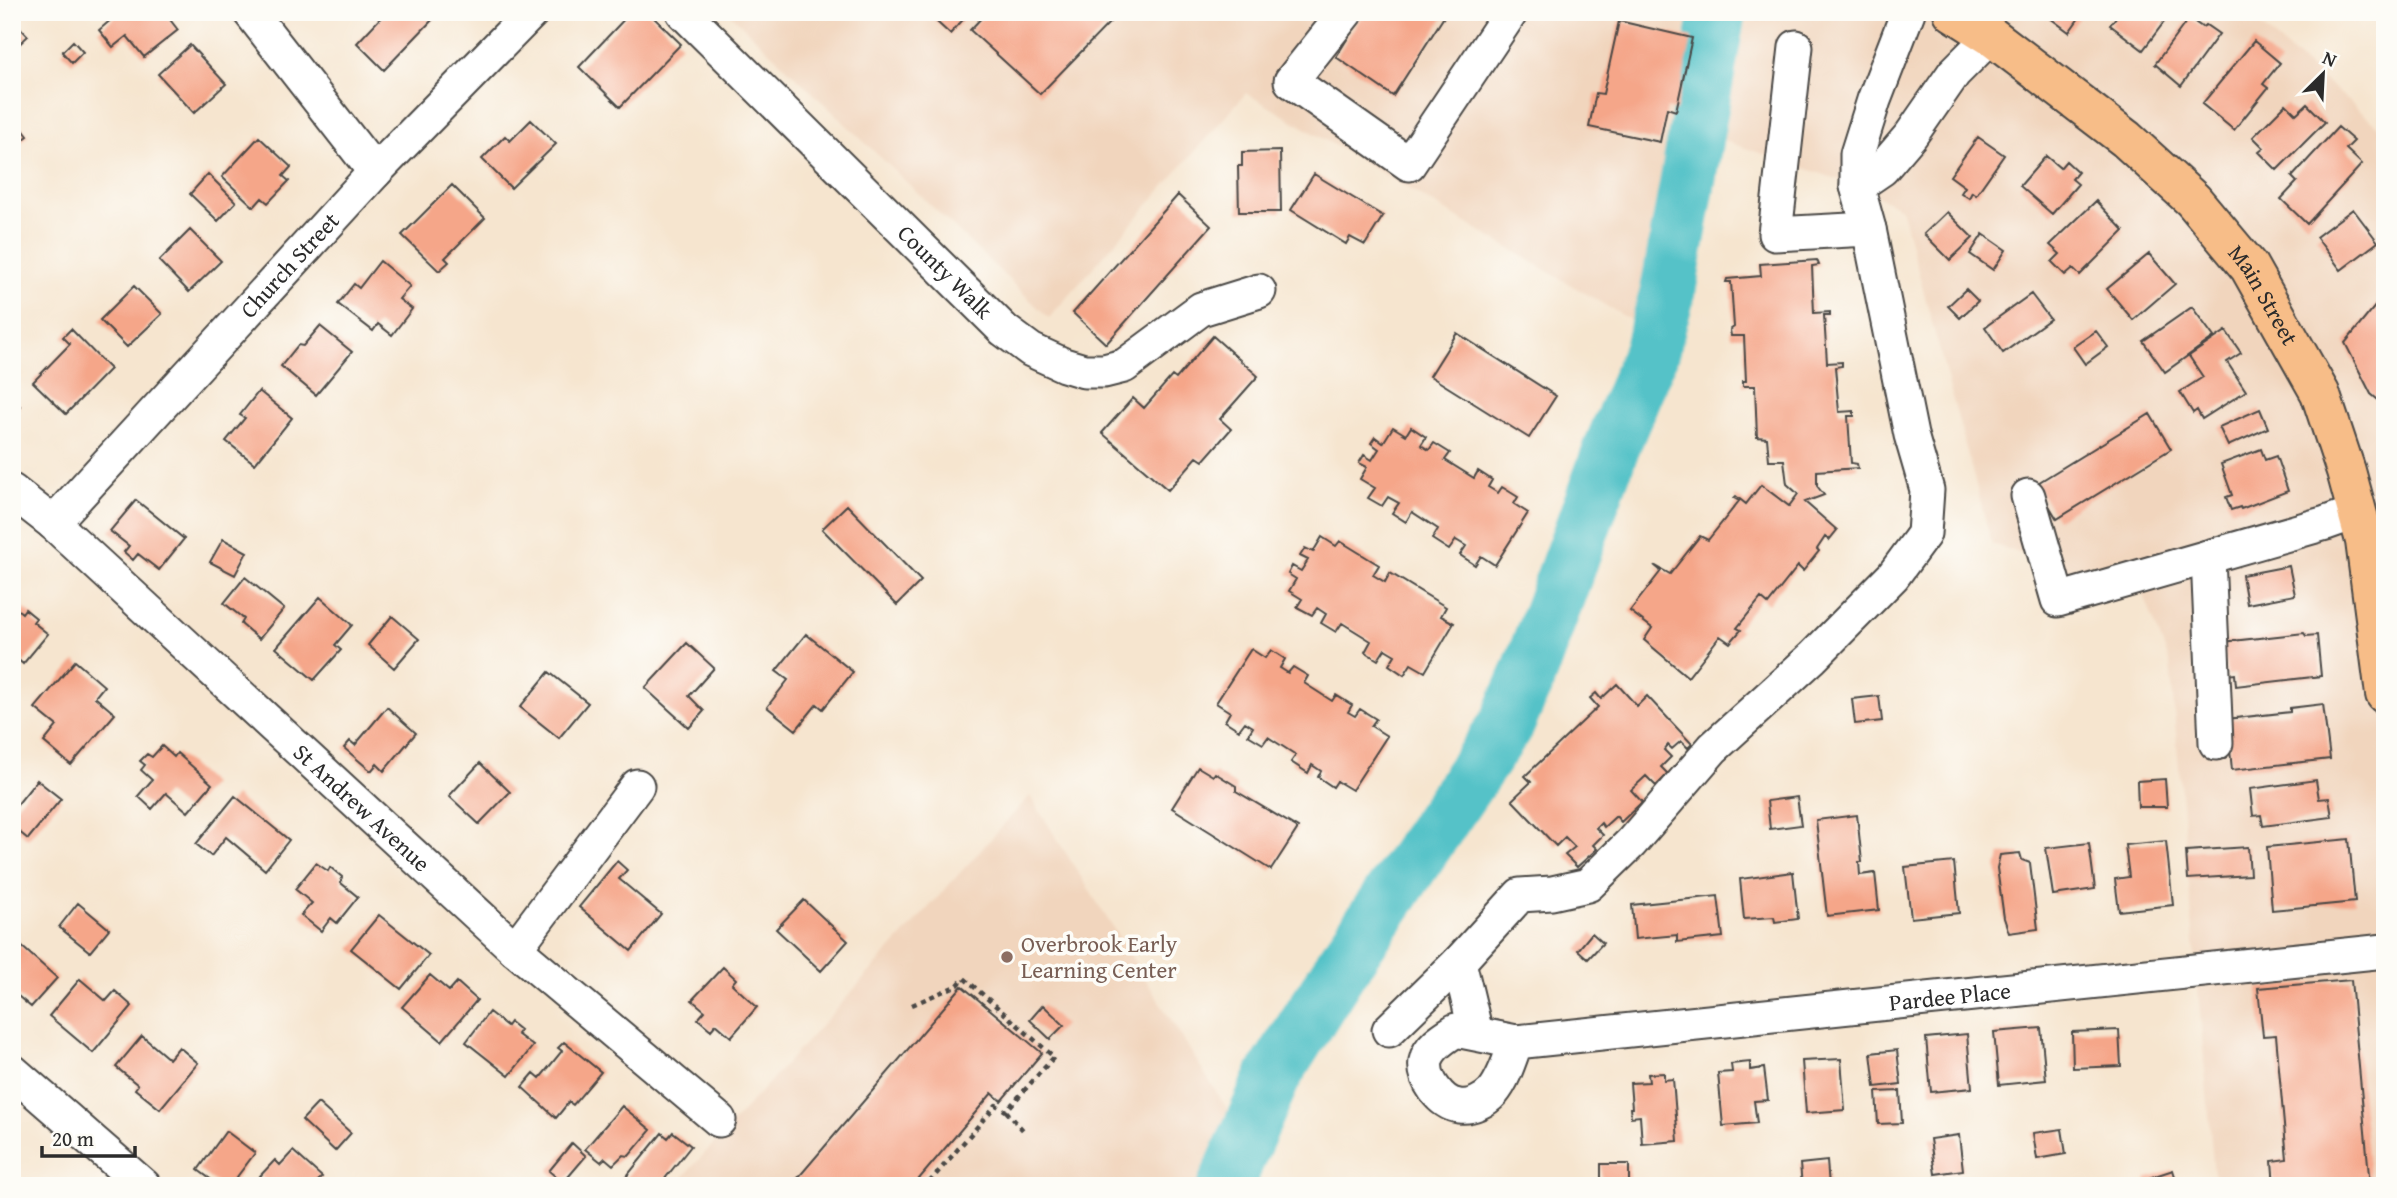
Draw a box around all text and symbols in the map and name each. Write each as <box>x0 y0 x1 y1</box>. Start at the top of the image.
north arrow <box>2288 38 2358 108</box>
text: N <box>2318 43 2342 74</box>
street label: Church Street <box>232 205 346 325</box>
street label: County Walk <box>891 217 1001 326</box>
street label: Main Street <box>2221 237 2307 351</box>
street label: St Andrew Avenue <box>286 736 438 879</box>
place label: Overbrook Early Learning Center <box>1021 927 1178 986</box>
marker: Overbrook Early Learning Center <box>999 949 1015 965</box>
street label: Pardee Place <box>1887 973 2012 1019</box>
scale bar <box>42 1114 135 1158</box>
text: 20 m <box>52 1123 94 1154</box>

